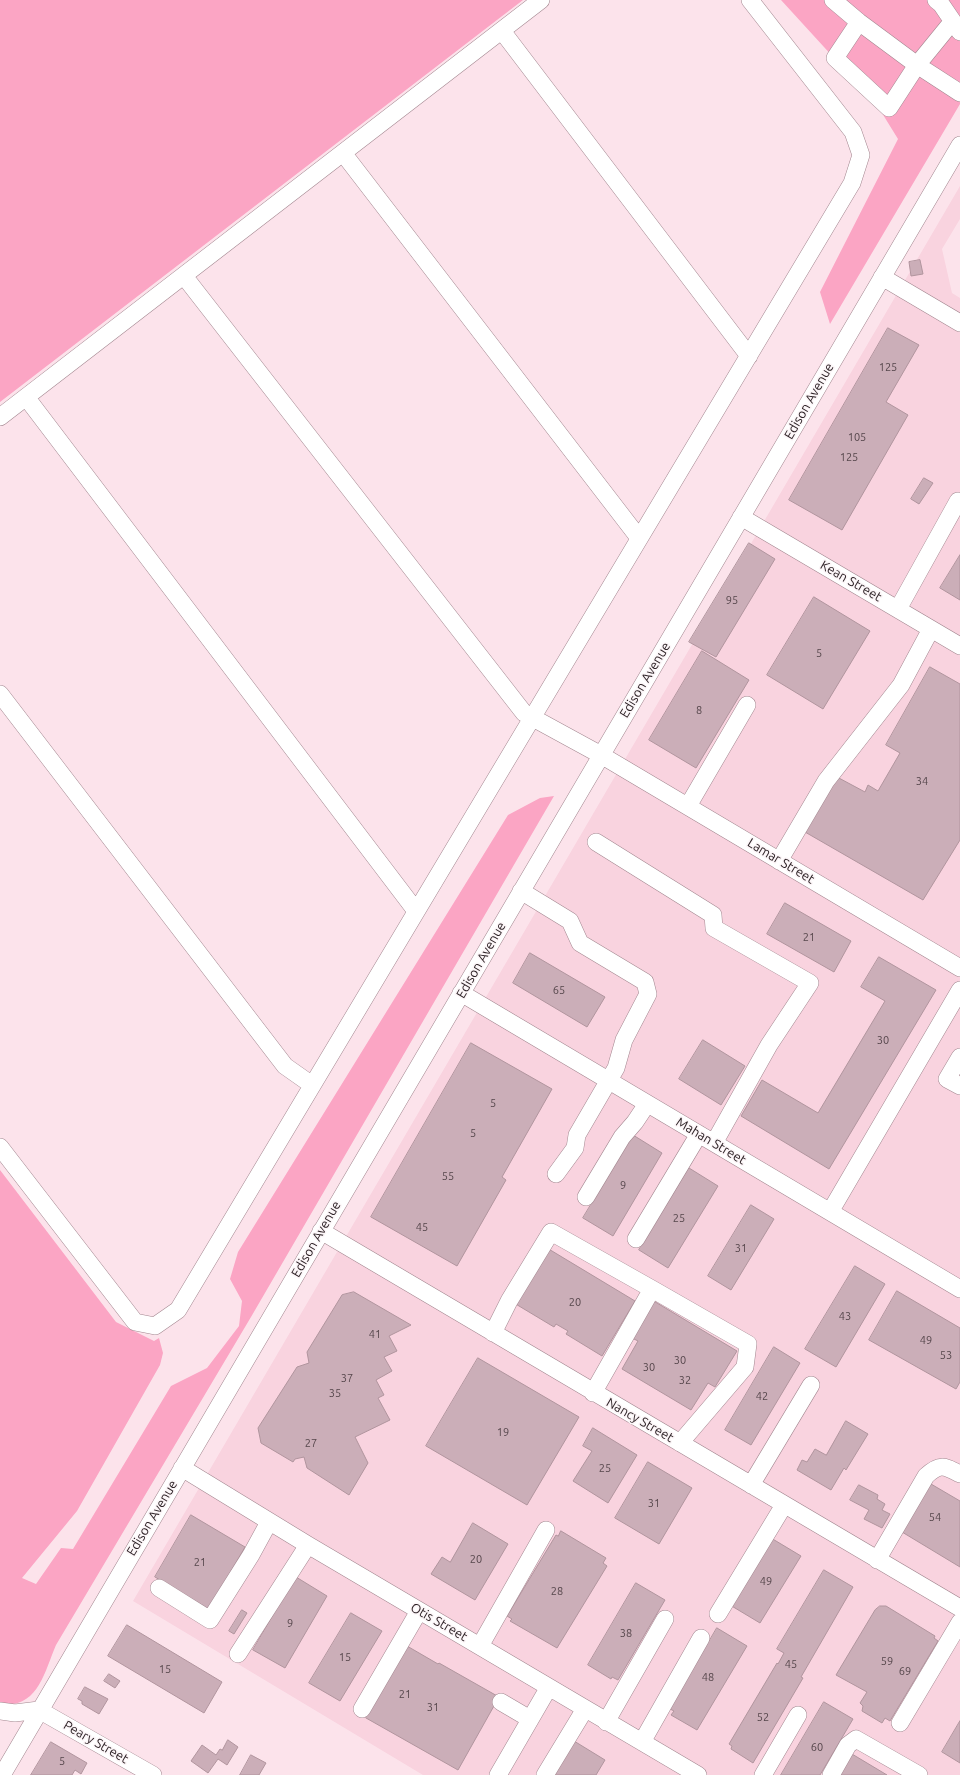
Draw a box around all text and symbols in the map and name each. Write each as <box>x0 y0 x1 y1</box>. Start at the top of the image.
street label: Edison Avenue <box>781 360 837 442</box>
house number: 125 <box>879 360 897 374</box>
house number: 105 <box>848 430 866 444</box>
house number: 125 <box>840 450 858 464</box>
street label: Kean Street <box>818 557 884 605</box>
house number: 95 <box>726 593 738 607</box>
street label: Edison Avenue <box>616 639 674 721</box>
house number: 5 <box>816 646 822 660</box>
house number: 8 <box>696 703 702 717</box>
house number: 34 <box>916 774 928 788</box>
street label: Lamar Street <box>745 835 817 887</box>
street label: Edison Avenue <box>453 919 509 1001</box>
house number: 21 <box>803 930 815 944</box>
house number: 65 <box>553 983 565 997</box>
house number: 30 <box>877 1033 889 1047</box>
house number: 5 <box>490 1096 496 1110</box>
street label: Mahan Street <box>673 1114 749 1168</box>
house number: 5 <box>470 1126 476 1140</box>
house number: 55 <box>442 1169 454 1183</box>
house number: 9 <box>620 1178 626 1192</box>
street label: Edison Avenue <box>288 1198 344 1280</box>
house number: 25 <box>673 1211 685 1225</box>
house number: 45 <box>416 1220 428 1234</box>
house number: 31 <box>735 1241 747 1255</box>
house number: 20 <box>569 1295 581 1309</box>
house number: 43 <box>839 1309 851 1323</box>
house number: 41 <box>369 1327 381 1341</box>
house number: 49 <box>920 1333 932 1347</box>
house number: 53 <box>940 1348 952 1362</box>
house number: 30 <box>674 1353 686 1367</box>
house number: 30 <box>643 1360 655 1374</box>
house number: 37 <box>341 1371 353 1385</box>
house number: 32 <box>679 1373 691 1387</box>
house number: 35 <box>329 1386 341 1400</box>
house number: 42 <box>756 1389 768 1403</box>
street label: Nancy Street <box>604 1394 676 1446</box>
house number: 19 <box>497 1425 509 1439</box>
house number: 27 <box>305 1436 317 1450</box>
house number: 25 <box>599 1461 611 1475</box>
street label: Edison Avenue <box>123 1477 181 1559</box>
house number: 31 <box>648 1496 660 1510</box>
house number: 54 <box>929 1510 941 1524</box>
house number: 20 <box>470 1552 482 1566</box>
house number: 21 <box>194 1555 206 1569</box>
house number: 49 <box>760 1574 772 1588</box>
house number: 28 <box>551 1584 563 1598</box>
street label: Otis Street <box>408 1599 470 1645</box>
house number: 9 <box>287 1616 293 1630</box>
house number: 38 <box>620 1626 632 1640</box>
house number: 15 <box>339 1650 351 1664</box>
house number: 59 <box>881 1654 893 1668</box>
house number: 45 <box>785 1657 797 1671</box>
house number: 15 <box>159 1662 171 1676</box>
house number: 69 <box>899 1664 911 1678</box>
house number: 48 <box>702 1670 714 1684</box>
house number: 21 <box>399 1687 411 1701</box>
house number: 31 <box>427 1700 439 1714</box>
house number: 52 <box>757 1710 769 1724</box>
street label: Peary Street <box>61 1717 131 1767</box>
house number: 60 <box>811 1740 823 1754</box>
house number: 5 <box>59 1754 65 1768</box>

